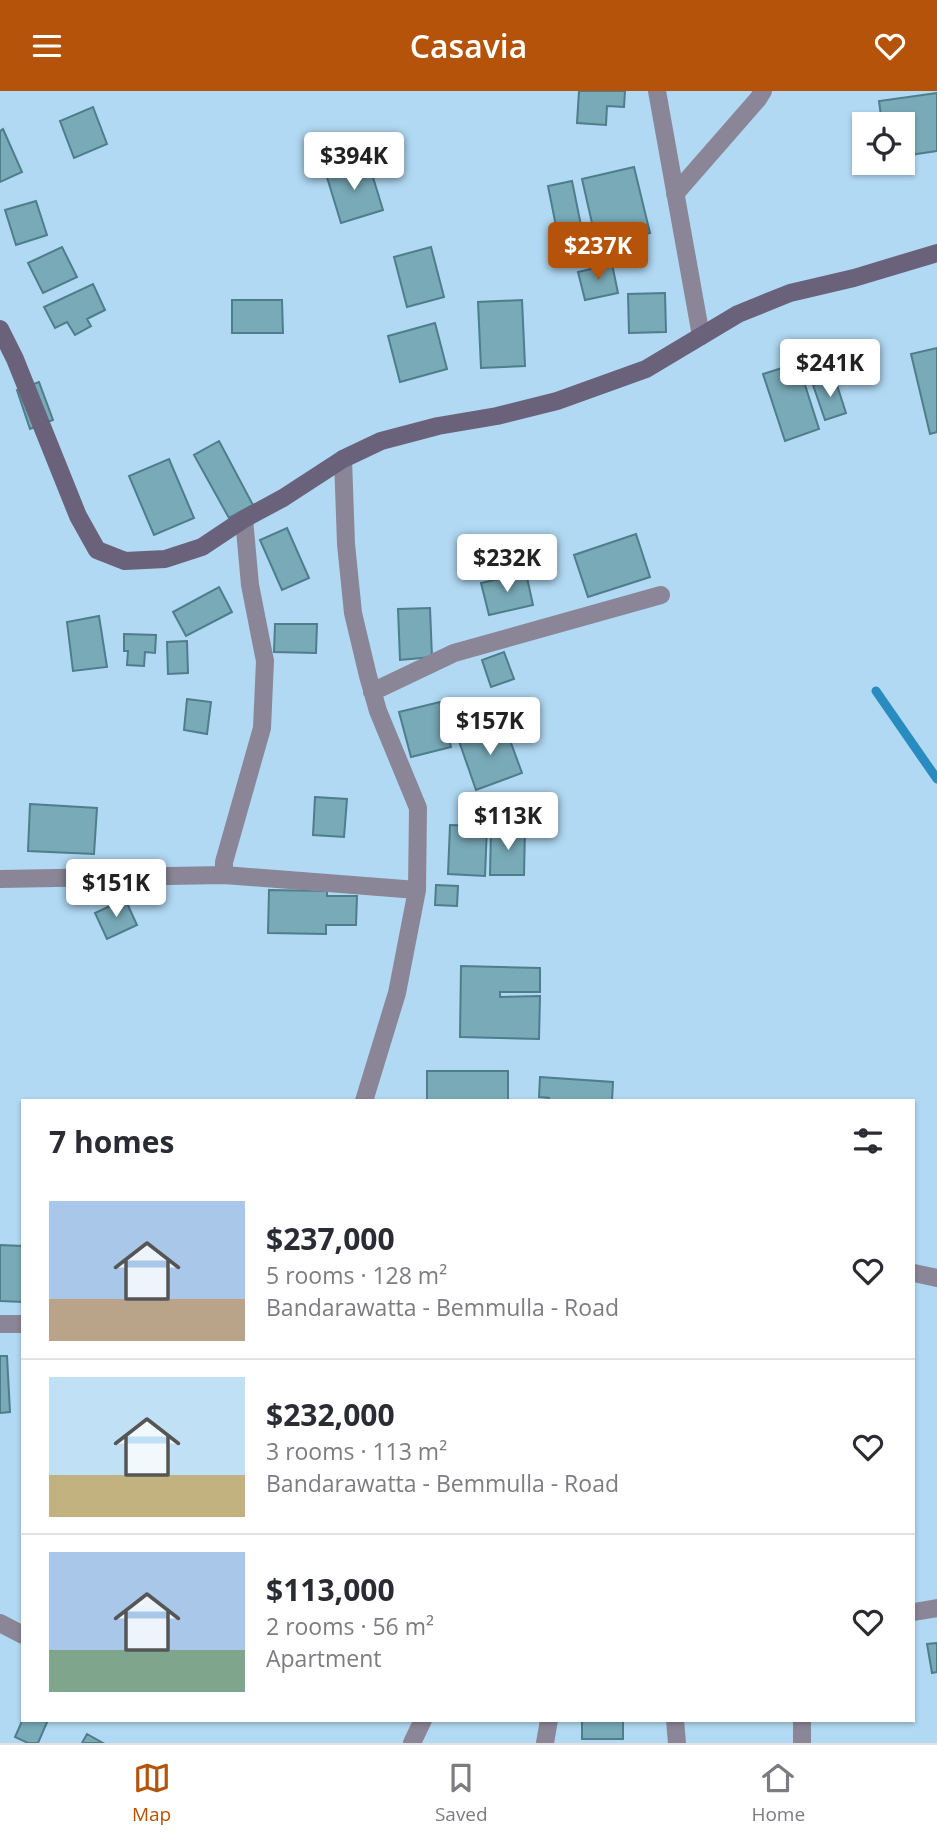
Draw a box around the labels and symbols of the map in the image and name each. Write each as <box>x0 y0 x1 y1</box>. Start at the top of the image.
pin: $394K <box>305 133 403 192</box>
pin: $237K <box>549 223 647 282</box>
pin: $241K <box>781 339 879 399</box>
pin: $232K <box>458 535 556 594</box>
pin: $157K <box>441 697 539 757</box>
pin: $113K <box>459 793 557 852</box>
pin: $151K <box>67 859 165 919</box>

